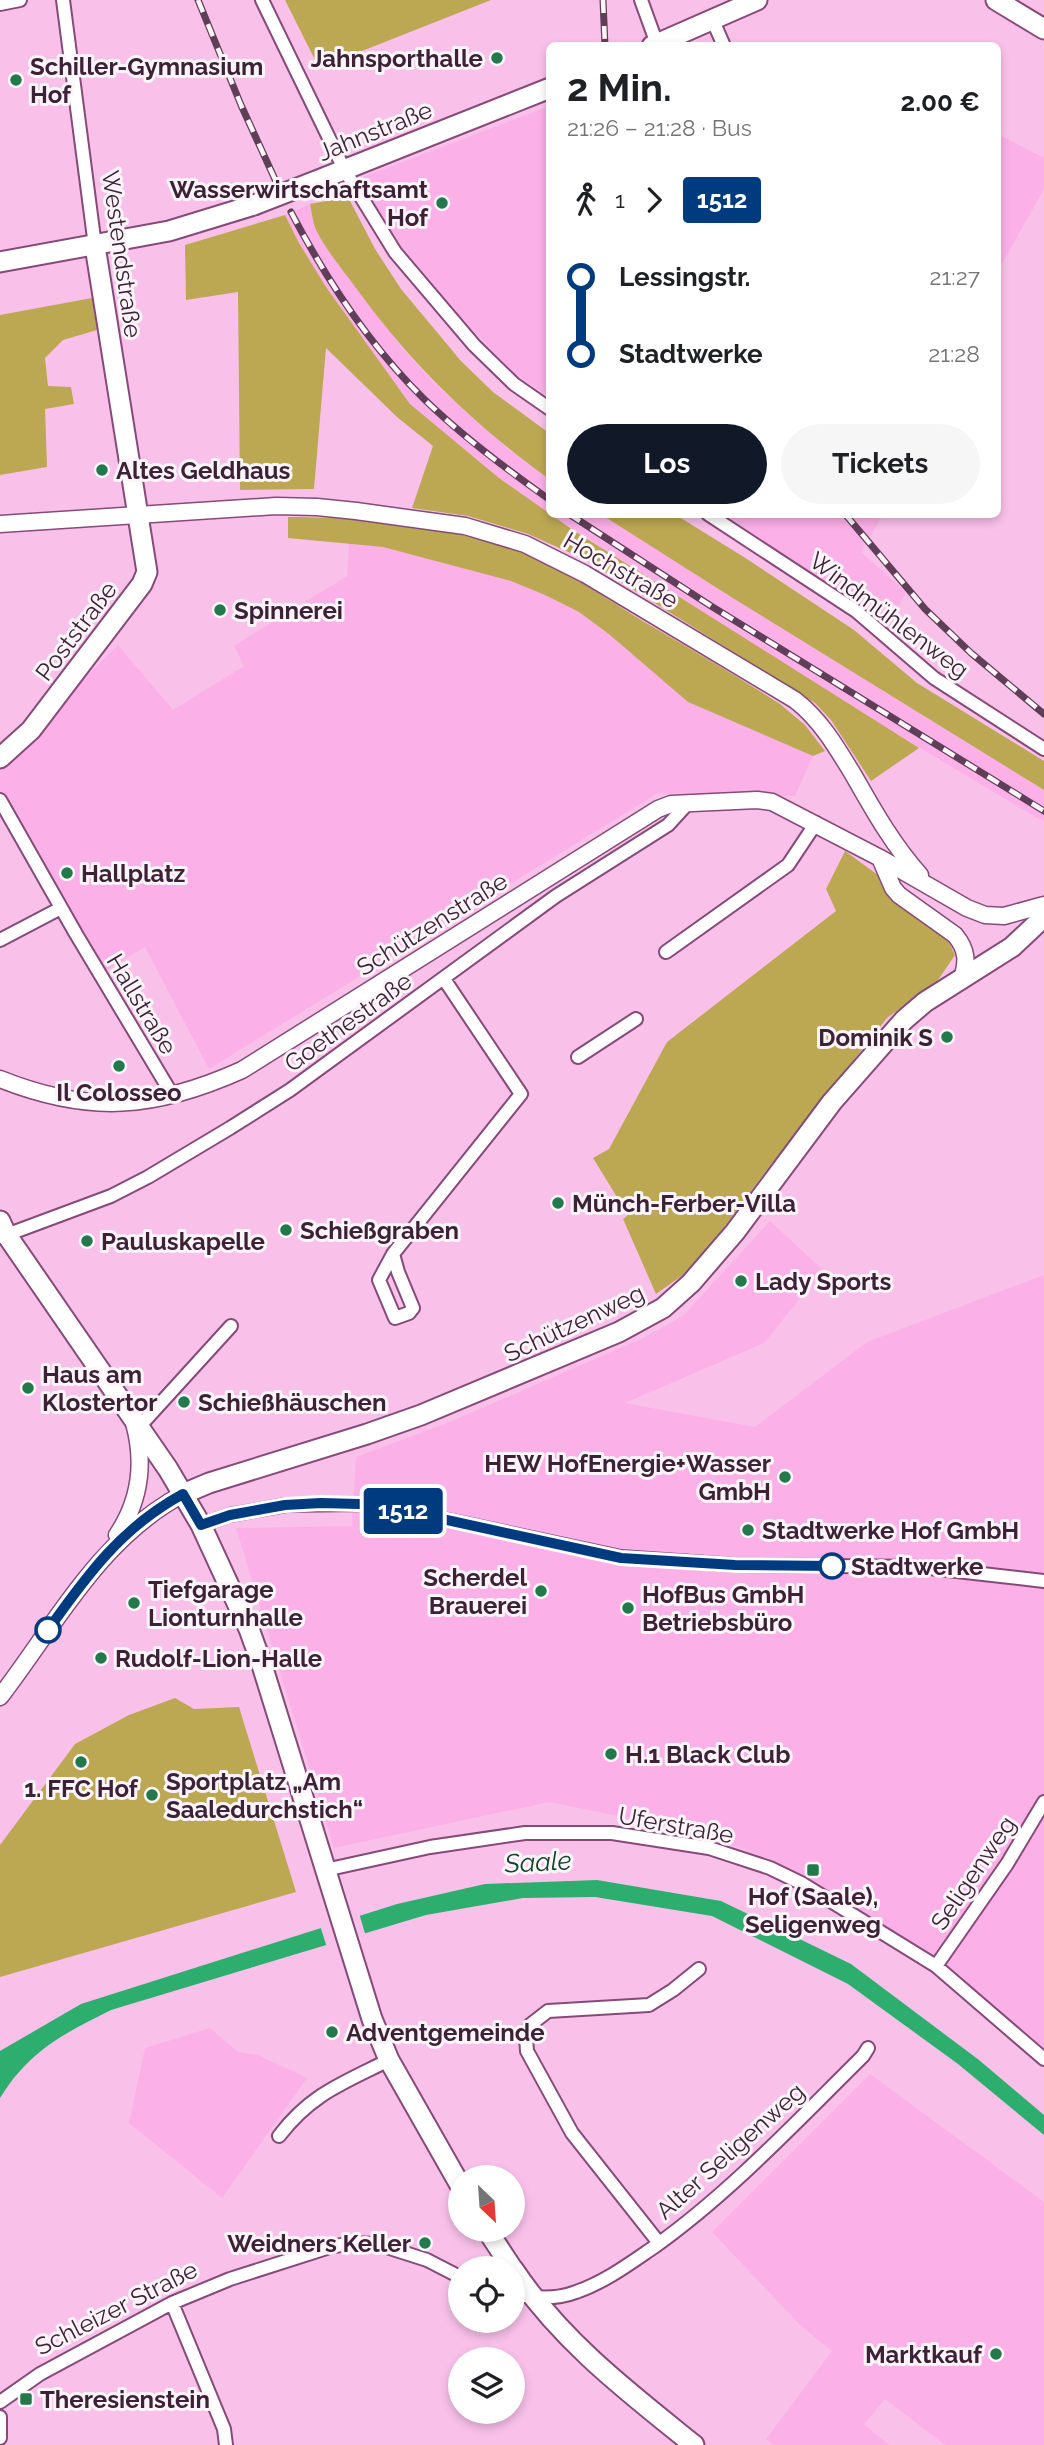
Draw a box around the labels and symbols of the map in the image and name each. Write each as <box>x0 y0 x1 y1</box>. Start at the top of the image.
place label: Jahnsporthalle <box>311 44 483 73</box>
marker: Jahnsporthalle <box>489 50 505 66</box>
place label: Schiller-Gymnasium Hof <box>30 52 263 109</box>
marker: Schiller-Gymnasium Hof <box>8 72 24 88</box>
street label: Jahnstraße <box>314 95 436 167</box>
street label: Westendstraße <box>96 169 148 339</box>
place label: Wasserwirtschaftsamt Hof <box>169 175 429 232</box>
marker: Wasserwirtschaftsamt Hof <box>434 195 450 211</box>
place label: Altes Geldhaus <box>116 456 291 485</box>
marker: Altes Geldhaus <box>94 462 110 478</box>
street label: Hochstraße <box>559 526 683 614</box>
street label: Windmühlenweg <box>804 546 974 684</box>
street label: Poststraße <box>29 576 123 686</box>
place label: Spinnerei <box>234 596 343 625</box>
marker: Spinnerei <box>212 602 228 618</box>
place label: Hallplatz <box>81 859 185 888</box>
marker: Hallplatz <box>59 865 75 881</box>
street label: Schützenstraße <box>351 866 513 982</box>
street label: Hallstraße <box>101 948 183 1060</box>
street label: Goethestraße <box>279 966 417 1078</box>
place label: Dominik S <box>818 1023 933 1052</box>
marker: Dominik S <box>939 1029 955 1045</box>
marker: Il Colosseo <box>111 1058 127 1074</box>
place label: Il Colosseo <box>56 1078 182 1107</box>
place label: Münch-Ferber-Villa <box>572 1189 796 1218</box>
marker: Münch-Ferber-Villa <box>550 1195 566 1211</box>
place label: Schießgraben <box>300 1216 459 1245</box>
marker: Schießgraben <box>278 1222 294 1238</box>
place label: Pauluskapelle <box>101 1227 265 1256</box>
marker: Pauluskapelle <box>79 1233 95 1249</box>
place label: Lady Sports <box>755 1267 891 1296</box>
marker: Lady Sports <box>733 1273 749 1289</box>
street label: Schützenweg <box>499 1278 649 1368</box>
place label: Haus am Klostertor <box>42 1360 158 1417</box>
marker: Haus am Klostertor <box>20 1380 36 1396</box>
place label: Schießhäuschen <box>198 1388 387 1417</box>
marker: Schießhäuschen <box>176 1394 192 1410</box>
place label: HEW HofEnergie+Wasser GmbH <box>484 1449 771 1506</box>
marker: HEW HofEnergie+Wasser GmbH <box>777 1469 793 1485</box>
line badge: 1512 <box>354 1488 452 1534</box>
place label: Stadtwerke Hof GmbH <box>762 1516 1019 1545</box>
marker: Stadtwerke Hof GmbH <box>740 1522 756 1538</box>
place label: Stadtwerke <box>851 1552 984 1581</box>
marker: Stadtwerke <box>819 1553 845 1579</box>
place label: Scherdel Brauerei <box>423 1563 527 1620</box>
place label: Tiefgarage Lionturnhalle <box>148 1575 303 1632</box>
place label: HofBus GmbH Betriebsbüro <box>642 1580 804 1637</box>
marker: Scherdel Brauerei <box>533 1583 549 1599</box>
marker: Tiefgarage Lionturnhalle <box>126 1595 142 1611</box>
marker: HofBus GmbH Betriebsbüro <box>620 1600 636 1616</box>
unlabelled marker <box>35 1617 61 1643</box>
place label: Rudolf-Lion-Halle <box>115 1644 322 1673</box>
marker: Rudolf-Lion-Halle <box>93 1650 109 1666</box>
place label: H.1 Black Club <box>625 1740 790 1769</box>
marker: H.1 Black Club <box>603 1746 619 1762</box>
marker: 1. FFC Hof <box>73 1754 89 1770</box>
place label: Sportplatz „Am Saaledurchstich“ <box>166 1767 363 1824</box>
place label: 1. FFC Hof <box>24 1774 139 1803</box>
marker: Sportplatz „Am Saaledurchstich“ <box>144 1787 160 1803</box>
street label: Uferstraße <box>616 1801 736 1849</box>
street label: Seligenweg <box>924 1811 1022 1935</box>
water label: Saale <box>503 1845 572 1879</box>
marker: Hof (Saale), Seligenweg <box>805 1862 821 1878</box>
place label: Hof (Saale), Seligenweg <box>745 1882 881 1939</box>
place label: Adventgemeinde <box>346 2018 545 2047</box>
marker: Adventgemeinde <box>324 2024 340 2040</box>
street label: Alter Seligenweg <box>650 2077 810 2225</box>
north arrow <box>448 2165 525 2242</box>
place label: Weidners Keller <box>227 2229 411 2258</box>
marker: Weidners Keller <box>417 2235 433 2251</box>
street label: Schleizer Straße <box>30 2255 202 2361</box>
place label: Marktkauf <box>865 2340 983 2369</box>
marker: Marktkauf <box>988 2346 1004 2362</box>
place label: Theresienstein <box>40 2385 210 2414</box>
marker: Theresienstein <box>18 2391 34 2407</box>

